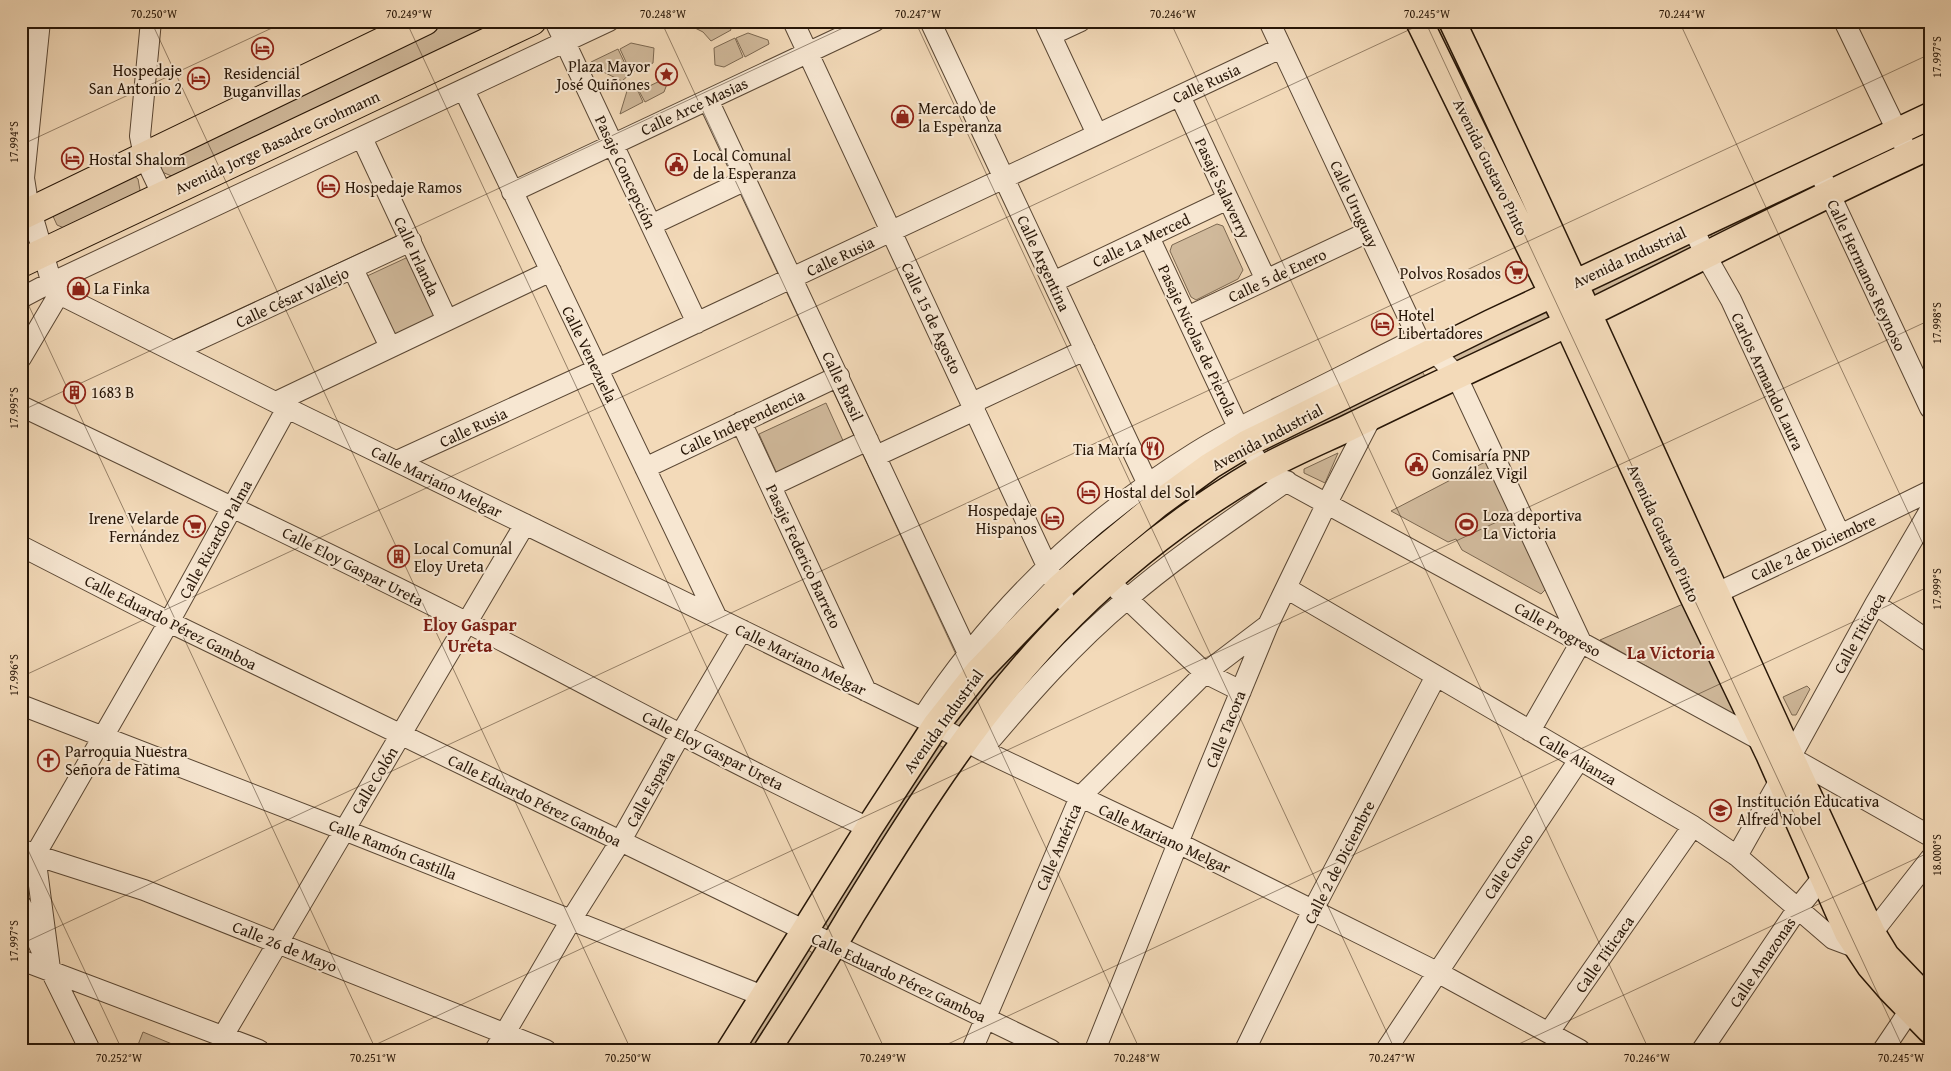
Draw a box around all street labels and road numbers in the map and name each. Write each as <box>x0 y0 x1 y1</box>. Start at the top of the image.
street label: Calle Rusia <box>1168 57 1244 109</box>
street label: Calle Arce Masias <box>636 71 752 141</box>
street label: Avenida Jorge Basadre Grohmann <box>170 84 384 200</box>
street label: Avenida Gustavo Pinto <box>1447 94 1535 240</box>
street label: Pasaje Concepción <box>589 111 663 233</box>
street label: Pasaje Salaverry <box>1189 134 1257 242</box>
street label: Calle Uruguay <box>1324 156 1386 252</box>
street label: Calle Hermanos Reynoso <box>1821 195 1913 355</box>
street label: Calle La Merced <box>1088 207 1194 273</box>
street label: Calle Argentina <box>1011 211 1077 315</box>
street label: Calle Irlanda <box>388 212 446 300</box>
street label: Avenida Industrial <box>1568 220 1690 294</box>
street label: Calle Rusia <box>802 230 878 282</box>
street label: Calle 5 de Enero <box>1224 242 1330 308</box>
street label: Calle 15 de Agosto <box>896 258 968 378</box>
street label: Calle César Vallejo <box>231 260 353 334</box>
street label: Pasaje Nicolas de Pierola <box>1152 260 1244 420</box>
street label: Calle Venezuela <box>556 302 624 407</box>
street label: Carlos Armando Laura <box>1726 308 1811 454</box>
street label: Calle Brasil <box>816 347 870 425</box>
street label: Calle Independencia <box>676 382 809 462</box>
street label: Avenida Industrial <box>1207 397 1328 477</box>
street label: Calle Rusia <box>435 401 511 453</box>
street label: Calle Mariano Melgar <box>367 439 507 523</box>
street label: Avenida Gustavo Pinto <box>1621 460 1707 606</box>
street label: Calle Ricardo Palma <box>172 475 258 603</box>
street label: Pasaje Federico Barreto <box>760 480 848 632</box>
street label: Calle 2 de Diciembre <box>1746 507 1880 587</box>
street label: Calle Eloy Gaspar Ureta <box>278 520 428 612</box>
street label: Calle Eduardo Pérez Gamboa <box>81 568 262 676</box>
street label: Calle Titicaca <box>1827 588 1891 678</box>
street label: Calle Progreso <box>1510 595 1606 663</box>
street label: Calle Mariano Melgar <box>731 617 871 701</box>
street label: Avenida Industrial <box>897 664 989 778</box>
street label: Calle Tacora <box>1199 686 1252 771</box>
street label: Calle Eloy Gaspar Ureta <box>638 704 788 796</box>
street label: Calle Alianza <box>1535 727 1622 791</box>
street label: Calle Colón <box>344 742 404 818</box>
street label: Calle España <box>619 746 681 831</box>
street label: Calle Eduardo Pérez Gamboa <box>444 747 626 853</box>
street label: Calle 2 de Diciembre <box>1298 796 1380 928</box>
street label: Calle Mariano Melgar <box>1095 797 1235 879</box>
street label: Calle América <box>1029 799 1087 894</box>
street label: Calle Ramón Castilla <box>325 812 461 886</box>
street label: Calle Cusco <box>1477 828 1539 904</box>
street label: Calle Titicaca <box>1569 910 1640 997</box>
street label: Calle Amazonas <box>1723 912 1801 1012</box>
street label: Calle 26 de Mayo <box>229 914 341 978</box>
street label: Calle Eduardo Pérez Gamboa <box>808 926 991 1028</box>

